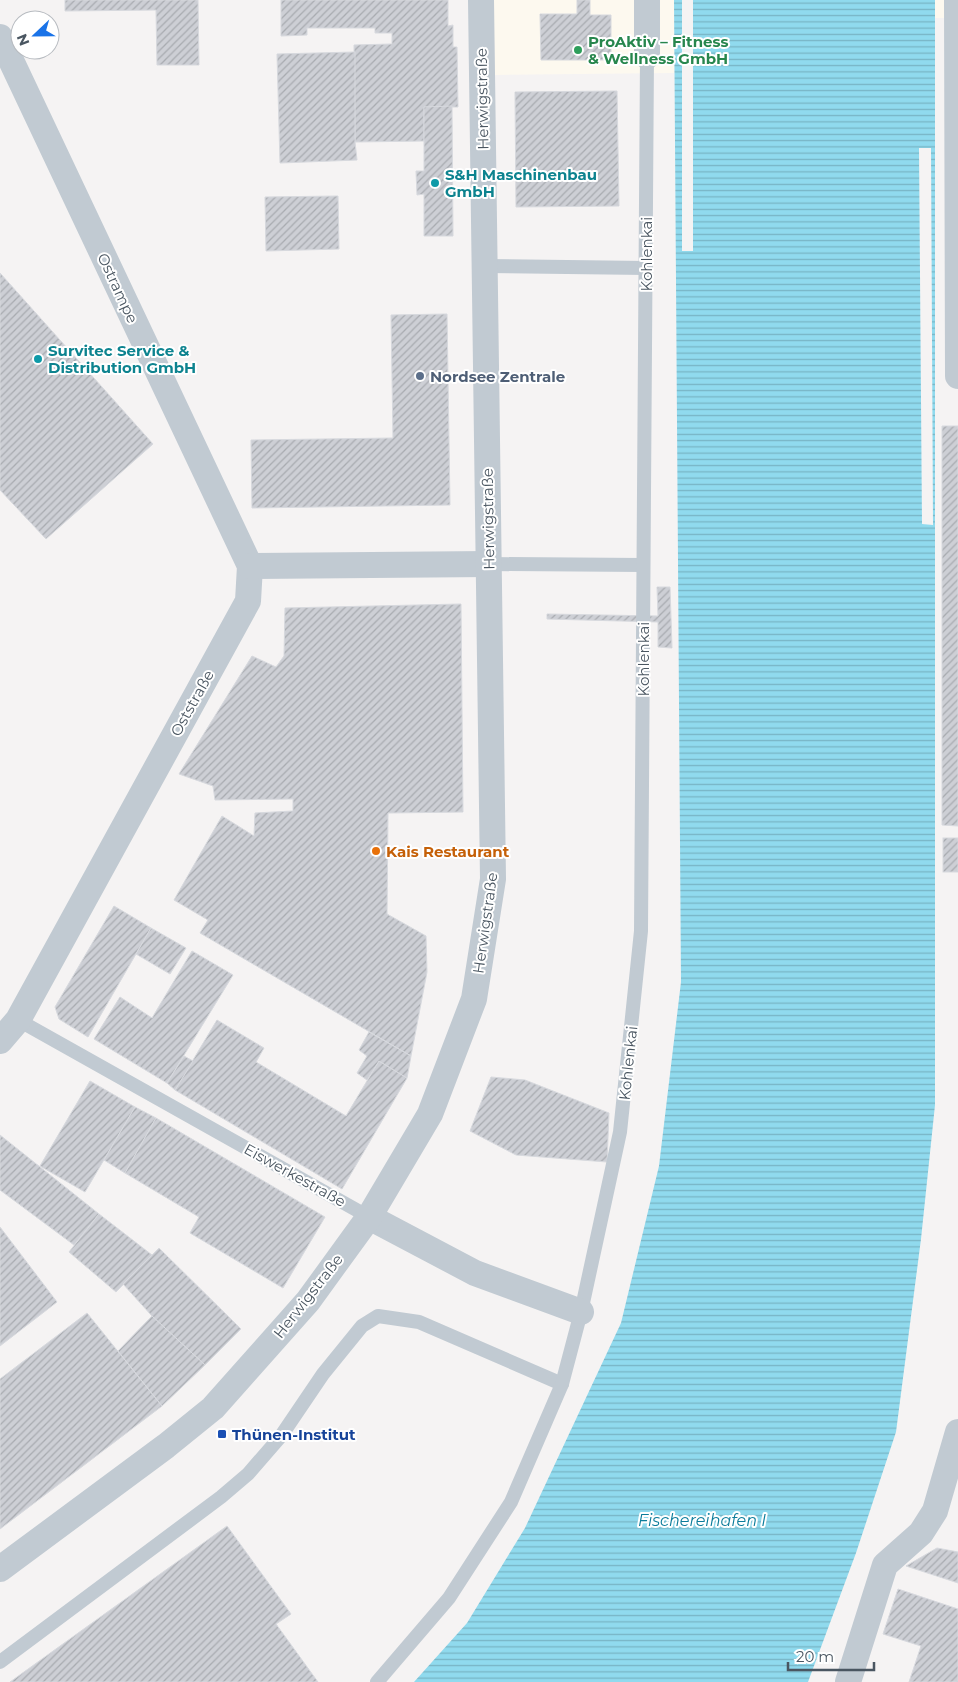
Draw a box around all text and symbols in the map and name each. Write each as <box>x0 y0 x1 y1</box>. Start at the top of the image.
north arrow <box>10 10 60 60</box>
text: N <box>12 31 33 48</box>
place label: ProAktiv – Fitness & Wellness GmbH <box>588 32 728 68</box>
marker: ProAktiv – Fitness & Wellness GmbH <box>572 44 584 56</box>
street label: Herwigstraße <box>472 48 492 150</box>
place label: S&H Maschinenbau GmbH <box>445 165 597 201</box>
marker: S&H Maschinenbau GmbH <box>429 177 441 189</box>
street label: Kohlenkai <box>637 217 656 291</box>
street label: Ostrampe <box>93 250 143 326</box>
place label: Survitec Service & Distribution GmbH <box>48 341 196 377</box>
marker: Survitec Service & Distribution GmbH <box>32 353 44 365</box>
place label: Nordsee Zentrale <box>430 367 565 386</box>
marker: Nordsee Zentrale <box>414 370 426 382</box>
street label: Herwigstraße <box>478 468 498 570</box>
street label: Kohlenkai <box>634 622 653 696</box>
street label: Oststraße <box>166 667 218 739</box>
place label: Kais Restaurant <box>386 842 510 861</box>
marker: Kais Restaurant <box>370 845 382 857</box>
street label: Herwigstraße <box>469 871 501 975</box>
street label: Kohlenkai <box>615 1025 641 1101</box>
street label: Eiswerkestraße <box>241 1139 349 1211</box>
street label: Herwigstraße <box>269 1250 347 1342</box>
place label: Thünen-Institut <box>232 1425 356 1444</box>
marker: Thünen-Institut <box>216 1428 228 1440</box>
water label: Fischereihafen I <box>638 1511 766 1530</box>
scale bar <box>788 1640 874 1672</box>
text: 20 m <box>796 1647 834 1666</box>

